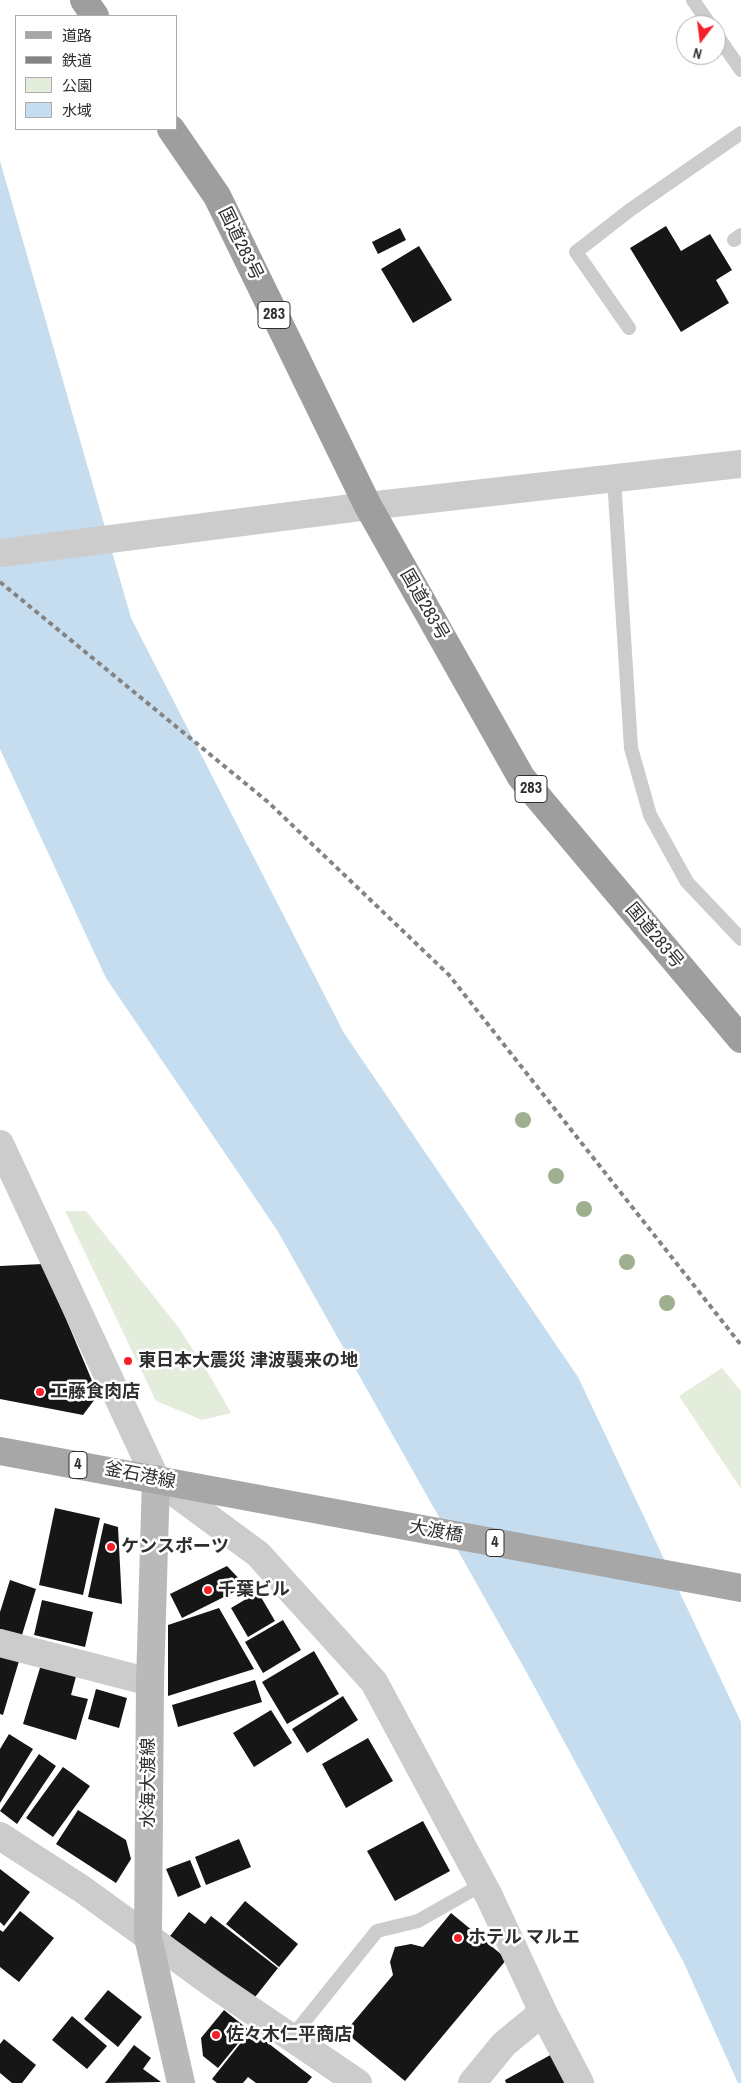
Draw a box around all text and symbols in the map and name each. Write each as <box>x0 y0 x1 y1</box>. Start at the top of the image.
legend <box>15 15 178 130</box>
north arrow <box>676 15 726 65</box>
text: 道路 <box>62 25 92 46</box>
text: N <box>691 44 704 63</box>
text: 鉄道 <box>62 50 92 71</box>
text: 公園 <box>62 75 92 96</box>
text: 水域 <box>62 100 92 121</box>
street label: 国道283号 <box>213 204 267 284</box>
road number: 283 <box>258 302 290 328</box>
street label: 国道283号 <box>395 566 453 644</box>
road number: 283 <box>515 776 547 802</box>
street label: 国道283号 <box>620 899 688 973</box>
place label: 東日本大震災 津波襲来の地 <box>138 1350 358 1372</box>
marker: 東日本大震災 津波襲来の地 <box>122 1355 134 1367</box>
place label: 工藤食肉店 <box>50 1381 140 1403</box>
marker: 工藤食肉店 <box>34 1386 46 1398</box>
road number: 4 <box>69 1452 87 1478</box>
street label: 釜石港線 <box>103 1459 177 1493</box>
street label: 大渡橋 <box>408 1517 464 1547</box>
road number: 4 <box>486 1530 504 1556</box>
place label: ケンスポーツ <box>121 1536 229 1558</box>
marker: ケンスポーツ <box>105 1541 117 1553</box>
place label: 千葉ビル <box>218 1579 290 1601</box>
marker: 千葉ビル <box>202 1584 214 1596</box>
street label: 水海大渡線 <box>138 1738 160 1828</box>
place label: ホテル マルエ <box>468 1927 580 1949</box>
marker: ホテル マルエ <box>452 1932 464 1944</box>
place label: 佐々木仁平商店 <box>226 2024 352 2046</box>
marker: 佐々木仁平商店 <box>210 2029 222 2041</box>

